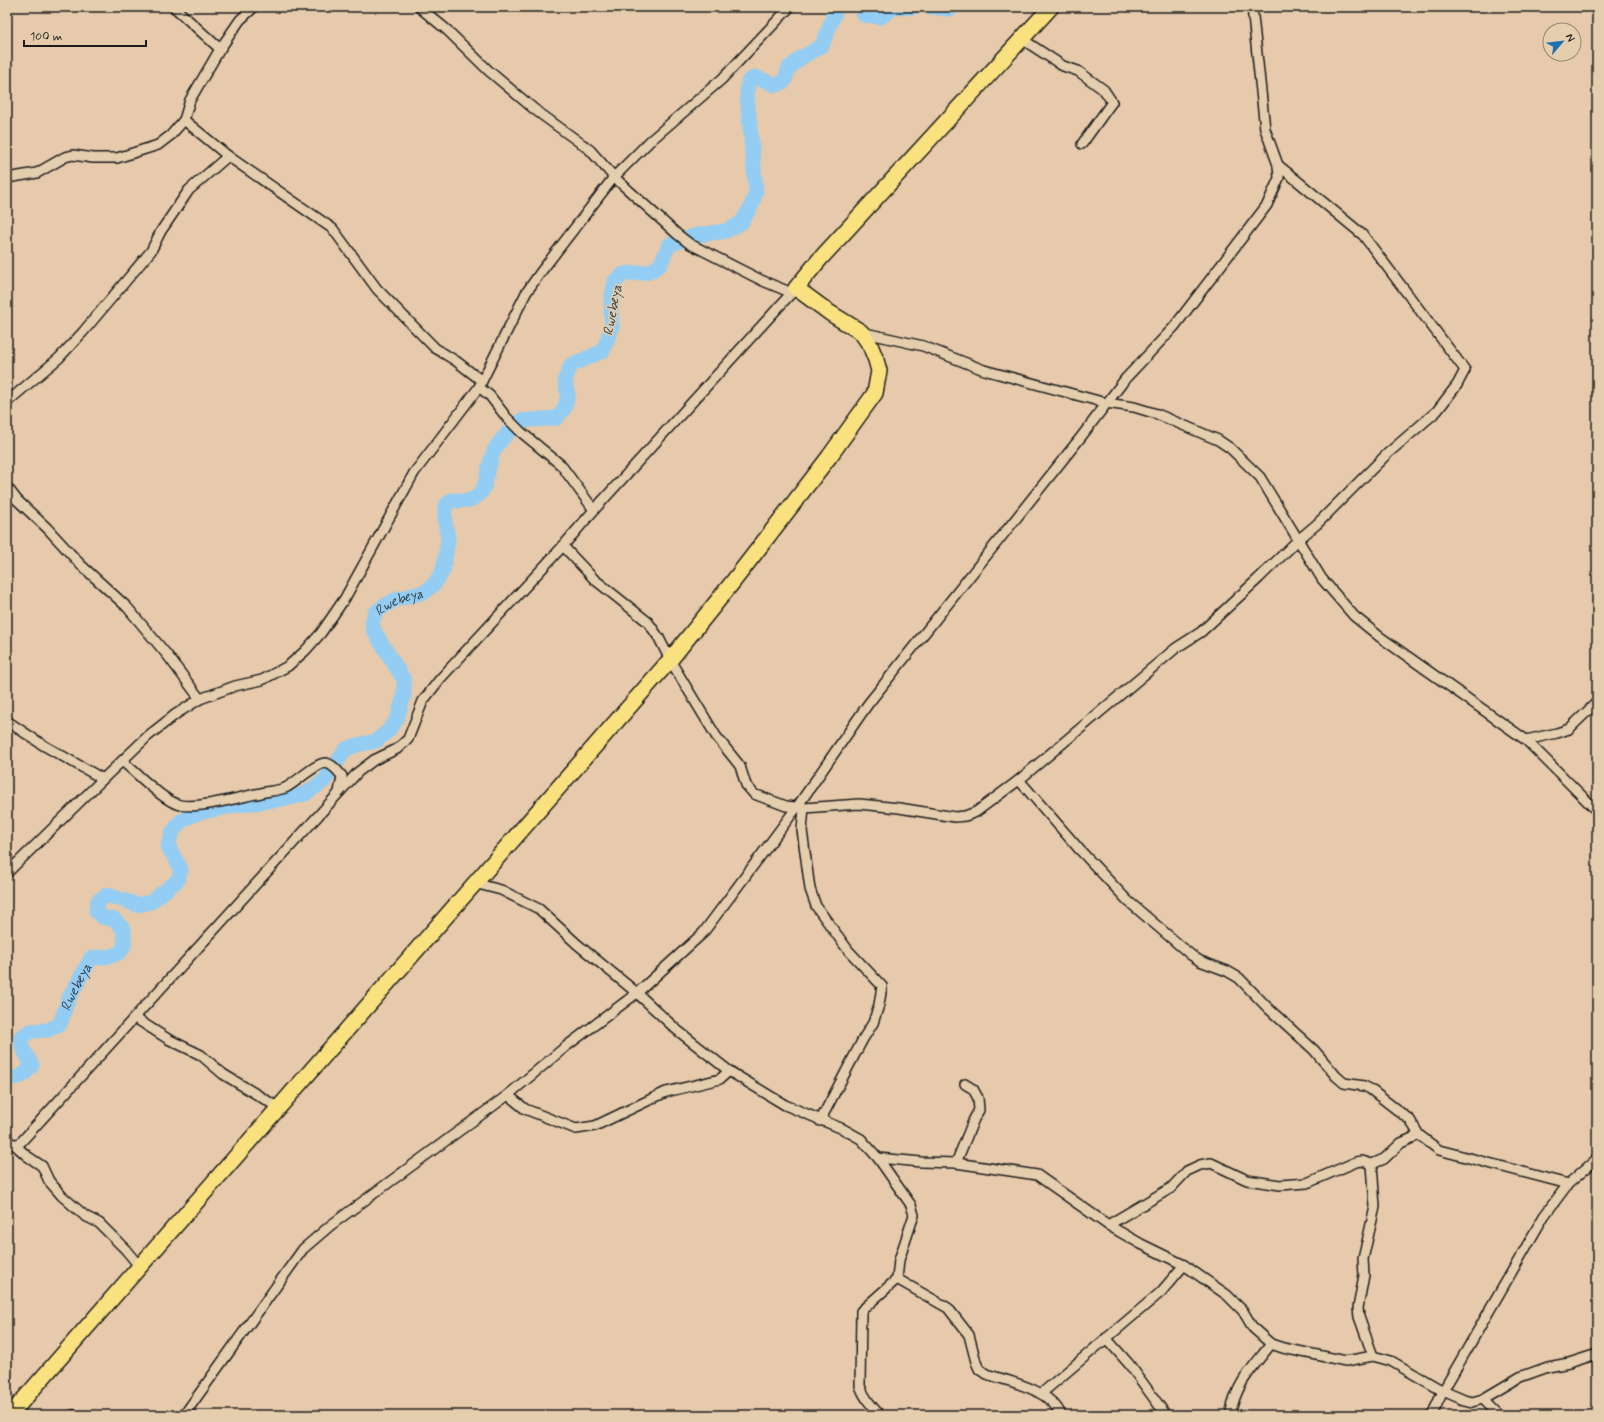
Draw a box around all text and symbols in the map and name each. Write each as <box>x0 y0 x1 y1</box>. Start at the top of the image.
scale bar <box>24 22 146 48</box>
north arrow <box>1542 22 1582 62</box>
text: 100 m <box>30 29 62 45</box>
text: N <box>1562 31 1578 44</box>
water label: Rwebeya <box>599 283 627 337</box>
water label: Rwebeya <box>371 585 425 620</box>
water label: Rwebeya <box>57 960 96 1013</box>

